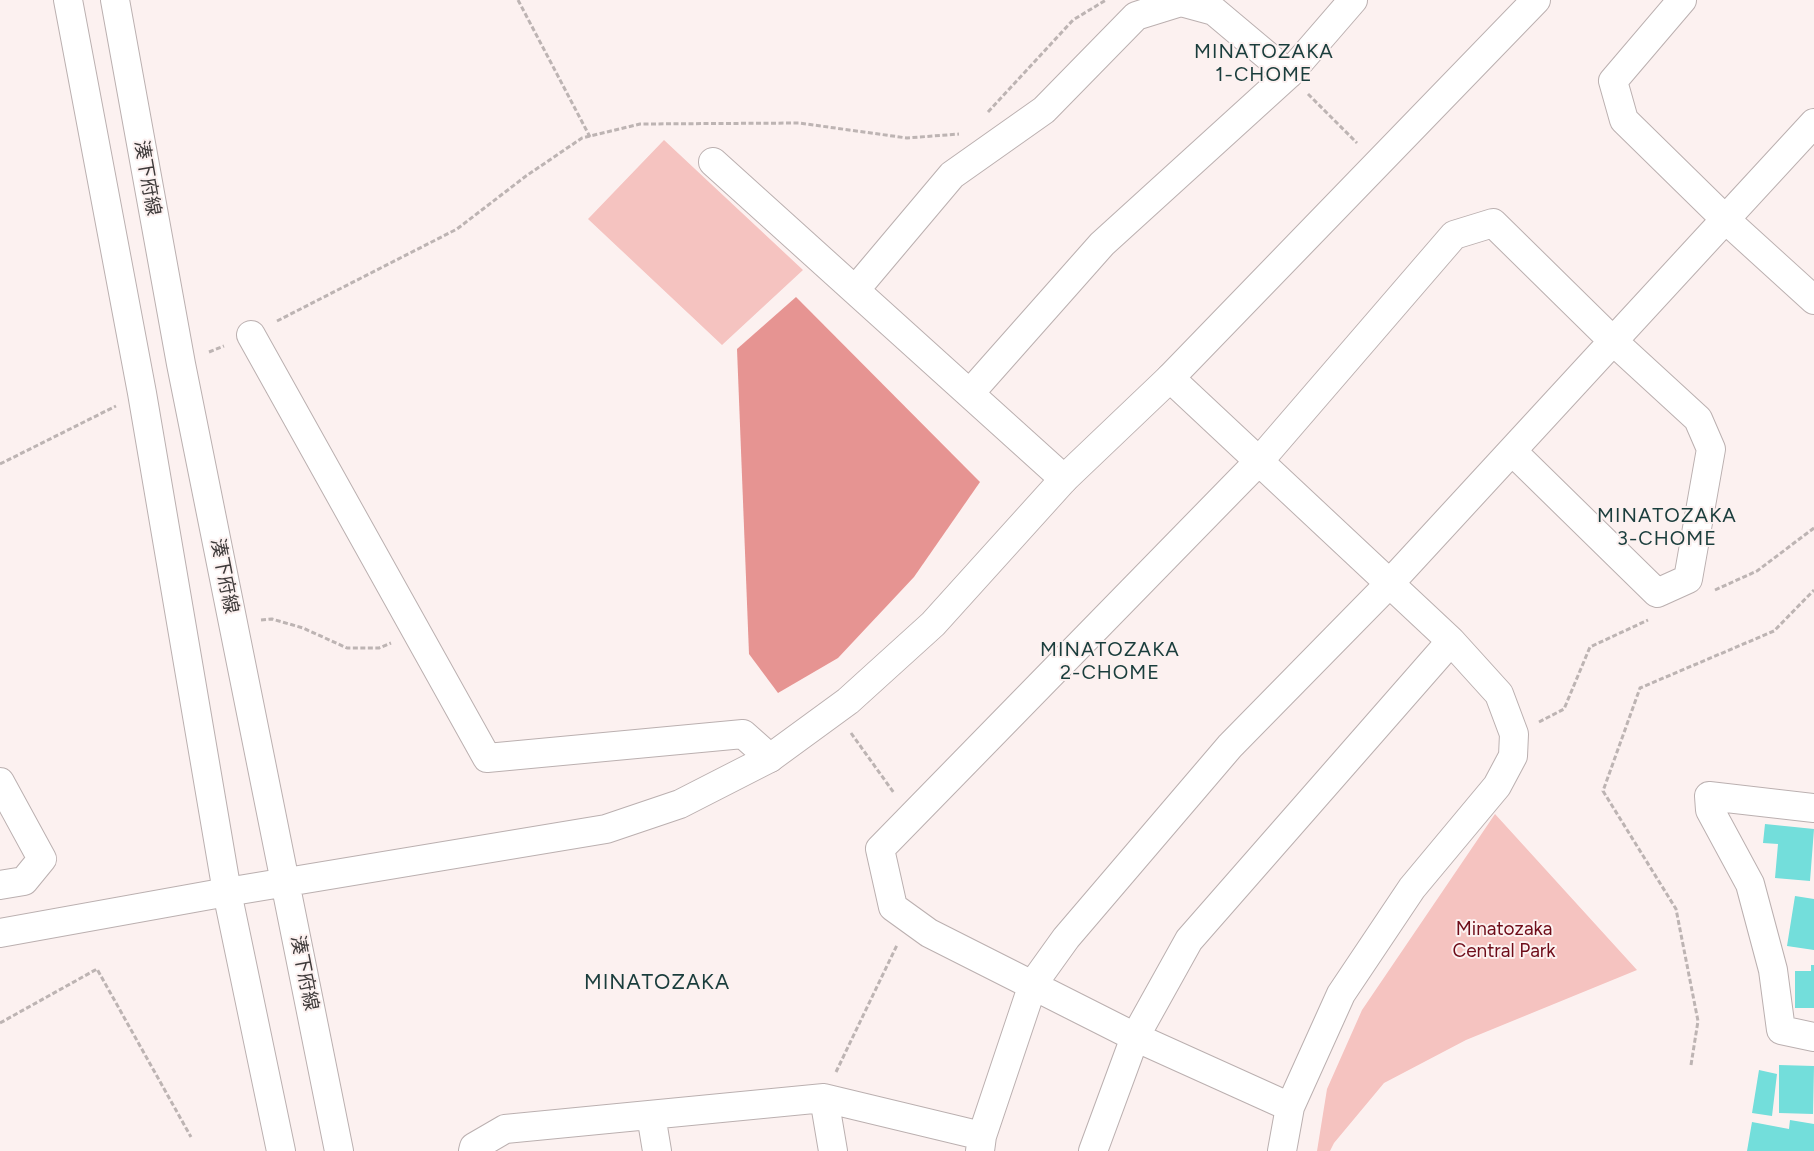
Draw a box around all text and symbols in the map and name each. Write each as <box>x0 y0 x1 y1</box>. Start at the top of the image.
district label: MINATOZAKA 1-CHOME <box>1193 40 1335 87</box>
street label: 湊下府線 <box>129 139 165 217</box>
district label: MINATOZAKA 3-CHOME <box>1596 504 1738 551</box>
street label: 湊下府線 <box>206 537 242 615</box>
district label: MINATOZAKA 2-CHOME <box>1039 638 1181 685</box>
park label: Minatozaka Central Park <box>1453 918 1555 962</box>
street label: 湊下府線 <box>286 934 322 1012</box>
district label: MINATOZAKA <box>583 970 731 996</box>

